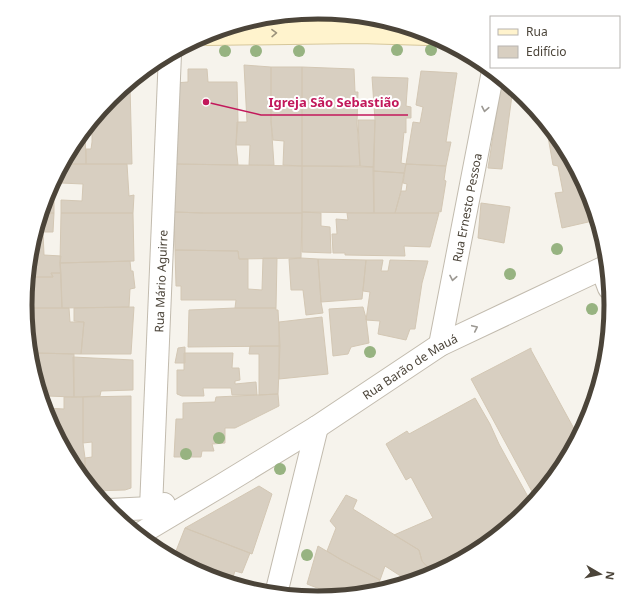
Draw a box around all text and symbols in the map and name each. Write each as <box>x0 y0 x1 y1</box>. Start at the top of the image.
legend <box>490 16 620 68</box>
text: Rua <box>526 23 548 40</box>
one-way arrow <box>271 29 277 37</box>
text: Edifício <box>526 43 567 60</box>
callout: Igreja São Sebastião <box>261 90 408 115</box>
text: Igreja São Sebastião <box>269 93 399 111</box>
one-way arrow <box>482 106 490 113</box>
street label: Rua Ernesto Pessoa <box>448 152 485 263</box>
street label: Rua Mário Aguirre <box>150 229 171 333</box>
one-way arrow <box>449 275 457 281</box>
one-way arrow <box>471 325 479 333</box>
street label: Rua Barão de Mauá <box>359 330 460 403</box>
north arrow <box>580 554 620 594</box>
text: N <box>602 570 618 581</box>

